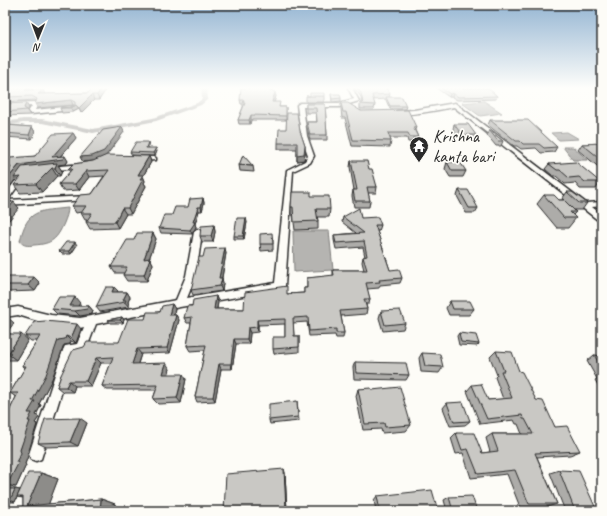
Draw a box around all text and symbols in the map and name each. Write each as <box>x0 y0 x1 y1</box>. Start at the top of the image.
north arrow <box>18 18 58 58</box>
text: N <box>32 41 41 55</box>
place label: Krishna kanta bari <box>433 126 496 167</box>
temple icon: Krishna kanta bari <box>408 135 430 163</box>

